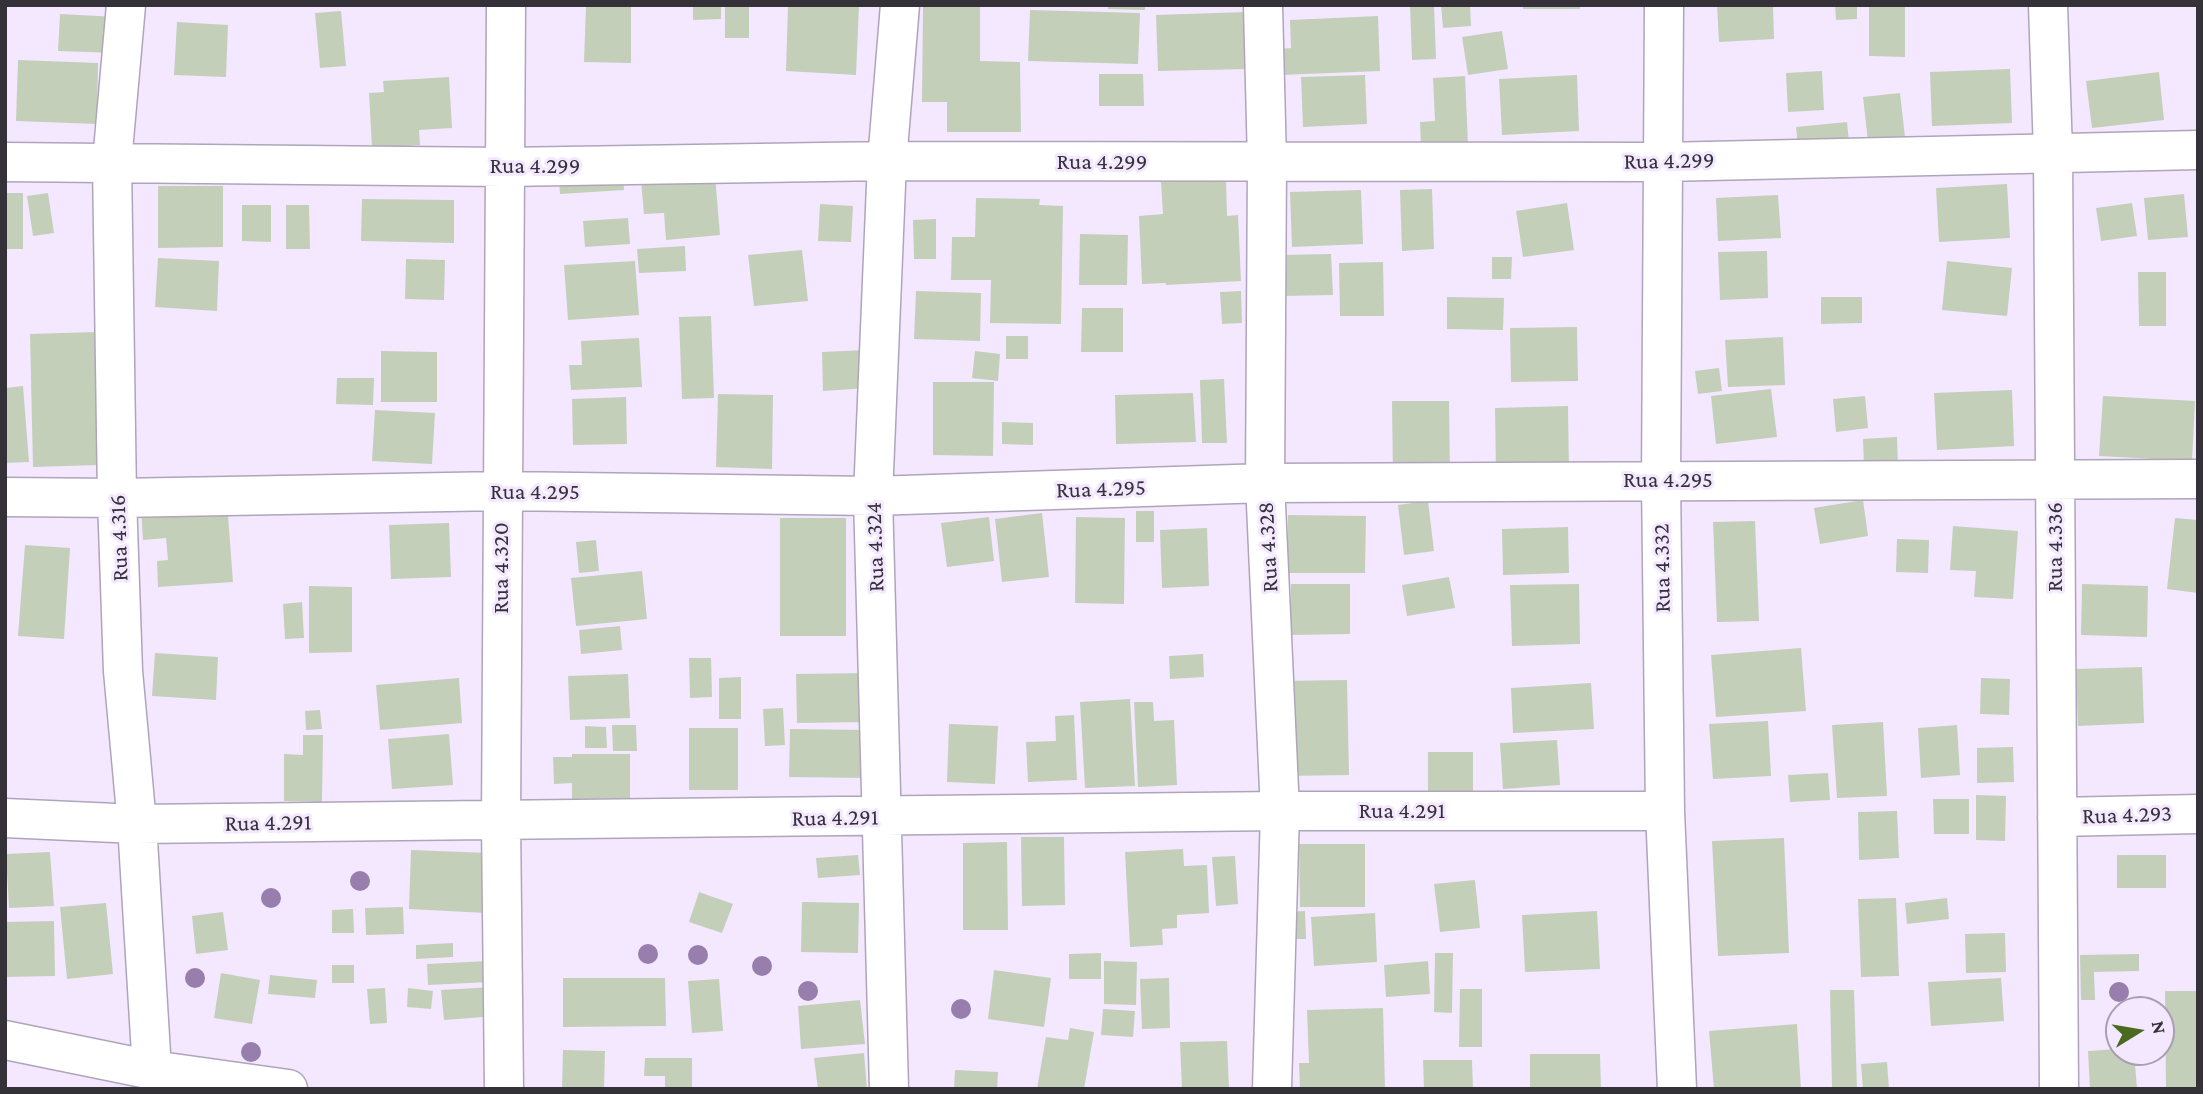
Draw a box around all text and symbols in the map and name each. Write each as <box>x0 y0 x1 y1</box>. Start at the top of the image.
street label: Rua 4.299 <box>1623 146 1715 176</box>
street label: Rua 4.299 <box>1057 148 1147 176</box>
street label: Rua 4.299 <box>490 152 580 180</box>
street label: Rua 4.295 <box>1623 466 1713 494</box>
street label: Rua 4.295 <box>1056 474 1146 504</box>
street label: Rua 4.295 <box>490 478 580 506</box>
street label: Rua 4.316 <box>104 494 134 582</box>
street label: Rua 4.324 <box>860 501 890 593</box>
street label: Rua 4.328 <box>1252 501 1284 593</box>
street label: Rua 4.336 <box>2041 502 2069 592</box>
street label: Rua 4.320 <box>487 522 515 614</box>
street label: Rua 4.332 <box>1647 523 1677 613</box>
street label: Rua 4.291 <box>1359 797 1445 825</box>
street label: Rua 4.293 <box>2082 800 2172 830</box>
street label: Rua 4.291 <box>791 803 879 833</box>
street label: Rua 4.291 <box>224 808 312 838</box>
north arrow <box>2105 996 2175 1066</box>
text: N <box>2148 1019 2171 1036</box>

